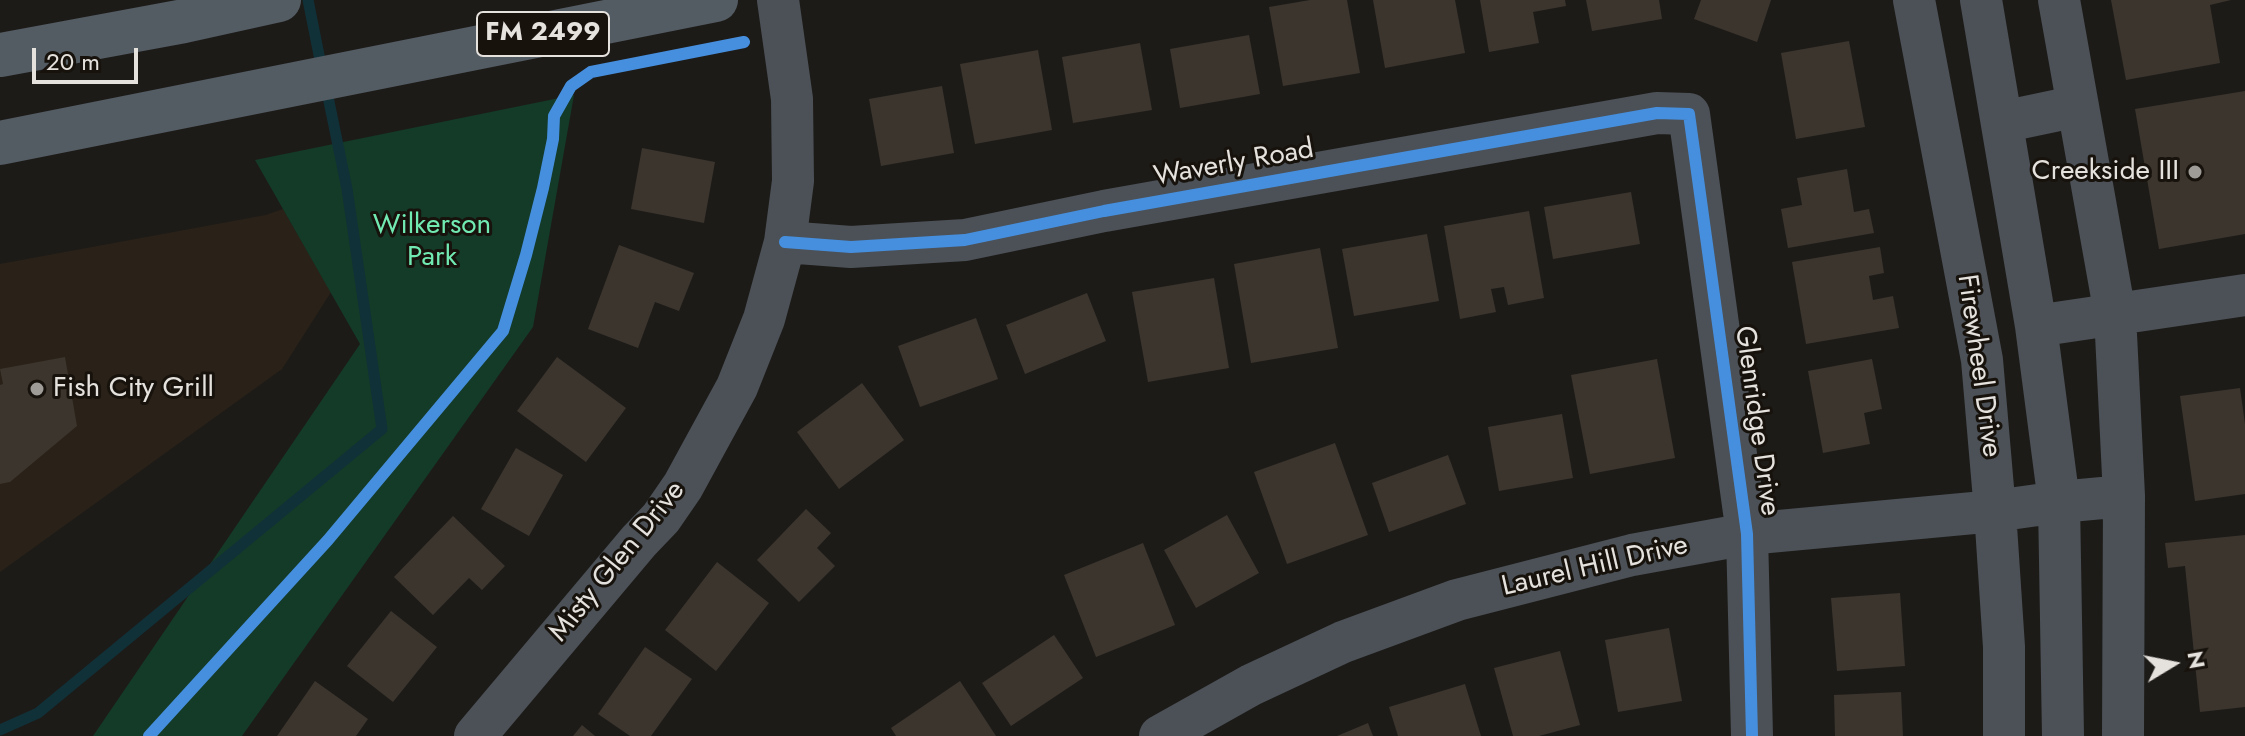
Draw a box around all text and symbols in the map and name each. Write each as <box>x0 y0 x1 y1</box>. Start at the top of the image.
road number: FM 2499 <box>477 12 609 56</box>
scale bar <box>36 32 142 82</box>
text: 20 m <box>46 44 100 79</box>
street label: Waverly Road <box>1151 133 1317 195</box>
place label: Creekside III <box>2032 155 2179 189</box>
marker: Creekside III <box>2186 163 2204 181</box>
park label: Wilkerson Park <box>373 209 491 275</box>
street label: Firewheel Drive <box>1949 272 2007 460</box>
street label: Glenridge Drive <box>1726 324 1786 518</box>
place label: Fish City Grill <box>53 372 214 406</box>
marker: Fish City Grill <box>28 380 46 398</box>
street label: Misty Glen Drive <box>543 475 693 649</box>
street label: Laurel Hill Drive <box>1499 529 1691 605</box>
north arrow <box>2133 624 2213 704</box>
text: N <box>2179 648 2214 671</box>

